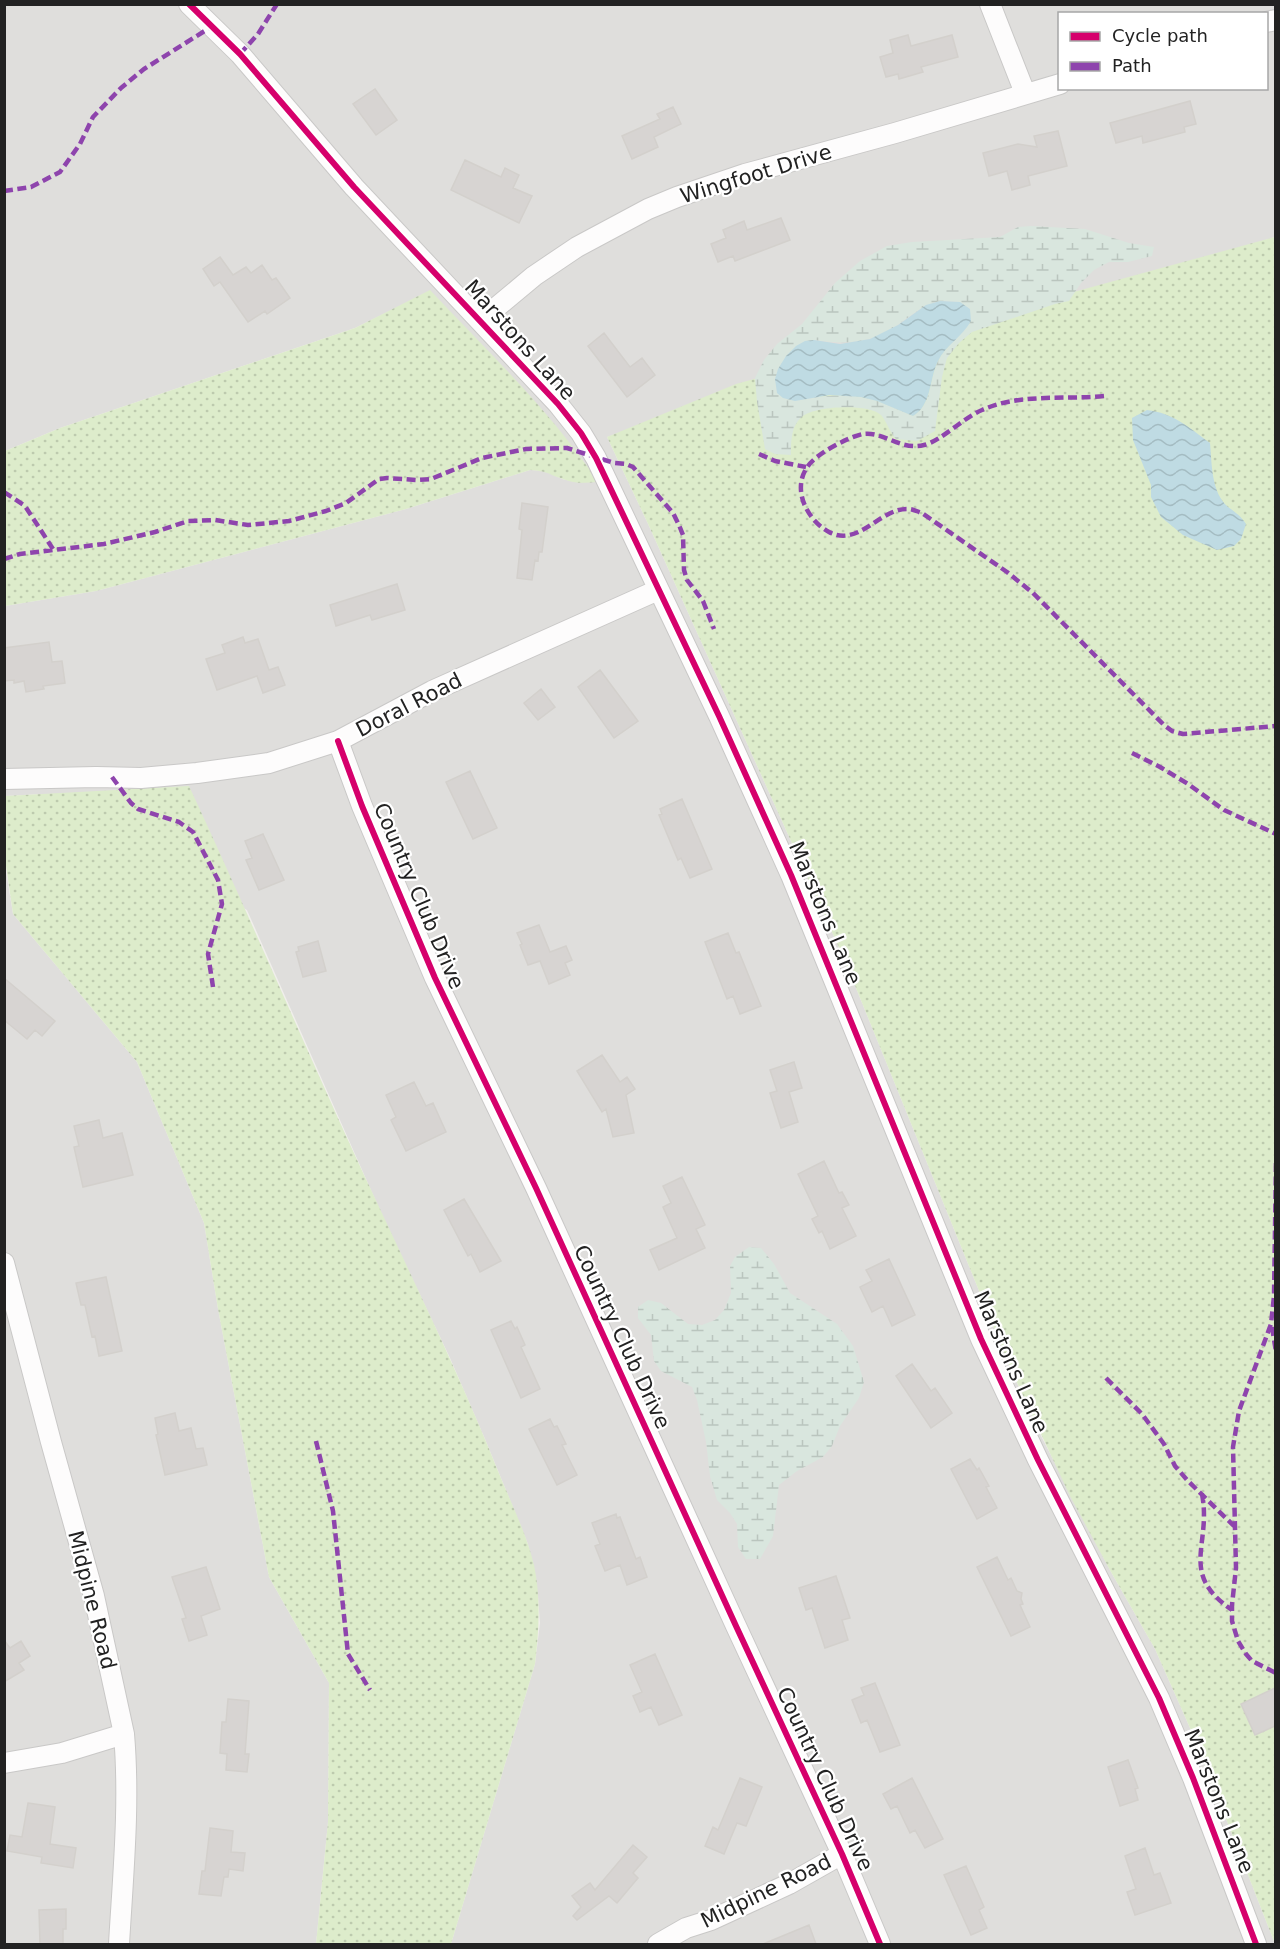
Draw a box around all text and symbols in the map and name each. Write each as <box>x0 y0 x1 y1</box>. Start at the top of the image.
legend <box>1058 12 1268 90</box>
text: Cycle path <box>1112 25 1208 46</box>
text: Path <box>1112 55 1152 76</box>
street label: Wingfoot Drive <box>678 140 834 208</box>
street label: Marstons Lane <box>460 275 580 405</box>
street label: Doral Road <box>352 668 466 742</box>
street label: Country Club Drive <box>369 799 469 993</box>
street label: Marstons Lane <box>784 838 866 988</box>
street label: Country Club Drive <box>569 1241 675 1433</box>
street label: Marstons Lane <box>969 1287 1053 1437</box>
street label: Midpine Road <box>63 1528 121 1672</box>
street label: Country Club Drive <box>772 1683 878 1875</box>
street label: Marstons Lane <box>1179 1725 1259 1877</box>
street label: Midpine Road <box>697 1849 835 1933</box>

